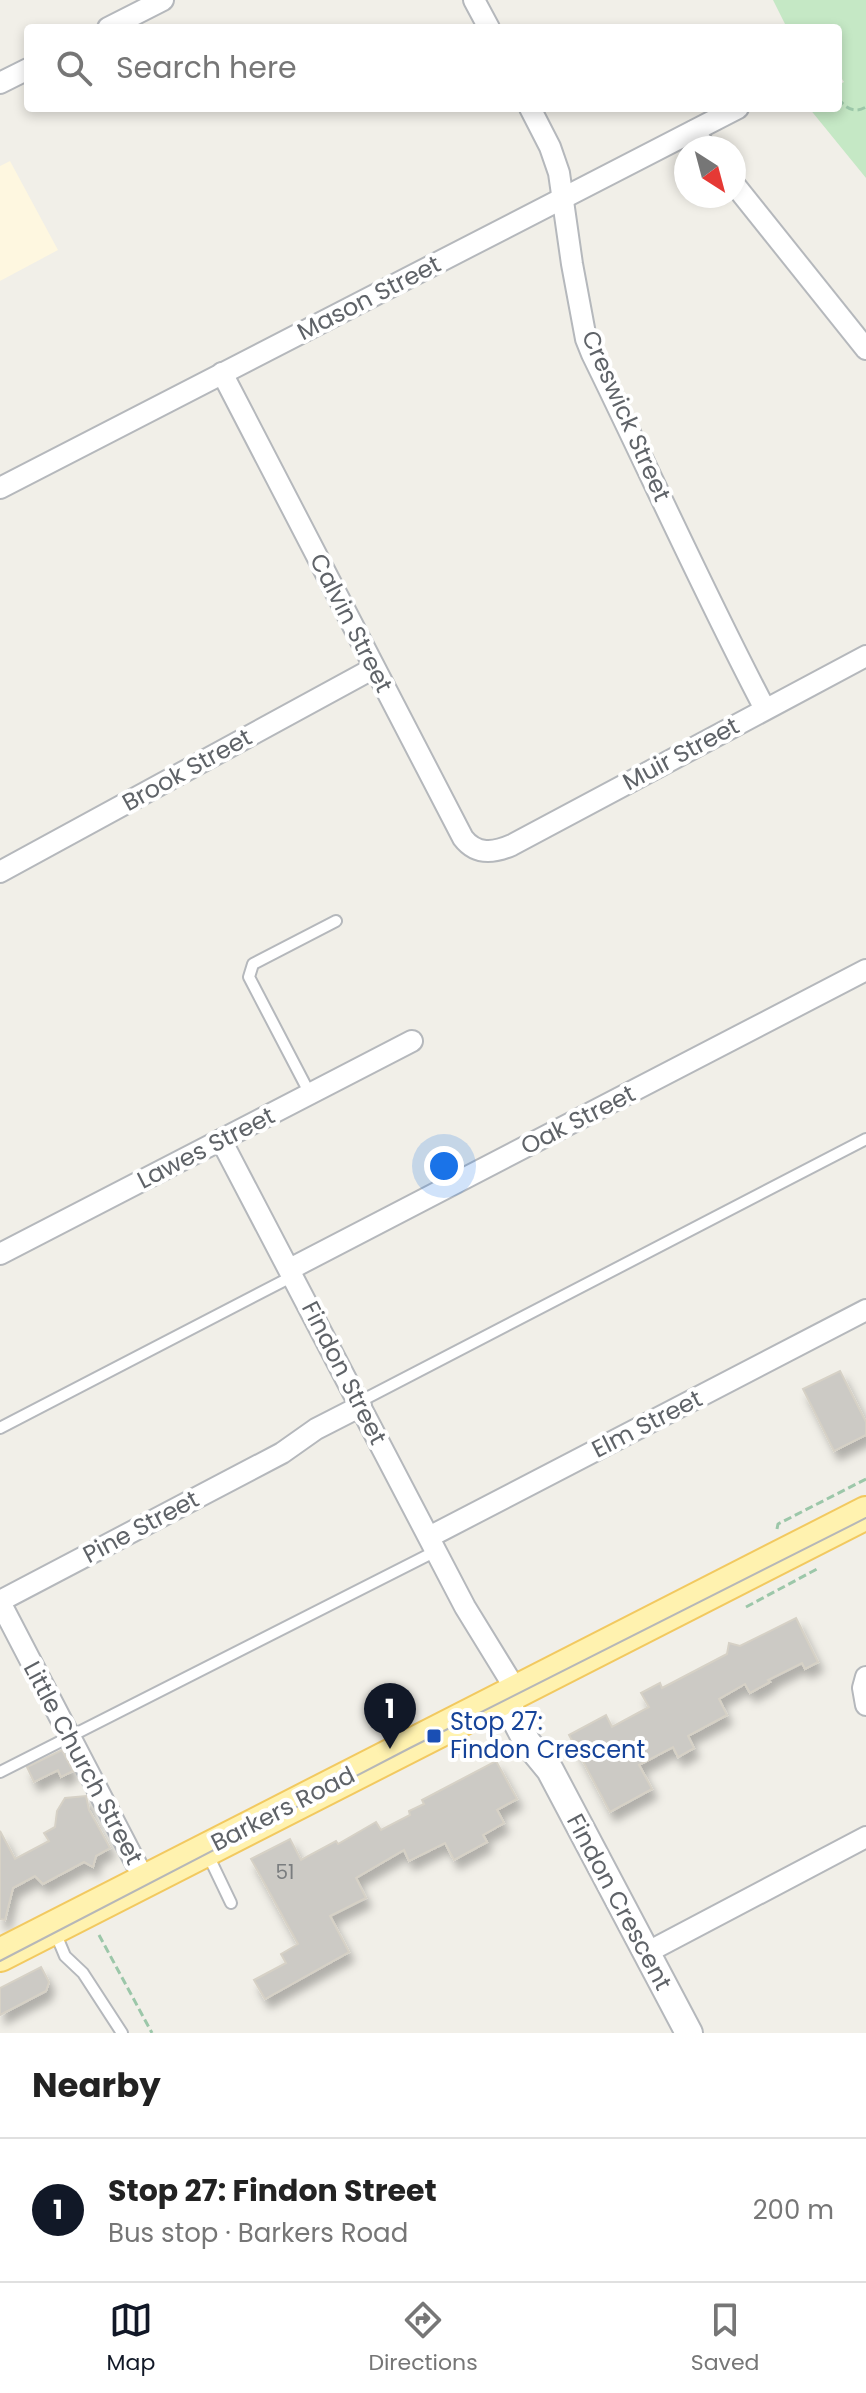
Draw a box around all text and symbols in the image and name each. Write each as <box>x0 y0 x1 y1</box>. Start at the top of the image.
search box <box>24 24 842 112</box>
icon: search <box>52 46 96 90</box>
text: Search here <box>116 46 297 89</box>
north arrow <box>674 136 746 208</box>
street label: Mason Street <box>291 247 446 348</box>
street label: Creswick Street <box>574 325 679 507</box>
street label: Calvin Street <box>302 548 401 698</box>
street label: Muir Street <box>617 709 745 798</box>
street label: Brook Street <box>116 720 257 819</box>
street label: Oak Street <box>515 1077 641 1162</box>
street label: Lawes Street <box>131 1099 280 1196</box>
your location <box>424 1146 464 1186</box>
street label: Findon Street <box>294 1295 395 1450</box>
street label: Elm Street <box>586 1382 708 1465</box>
street label: Pine Street <box>77 1482 204 1571</box>
street label: Little Church Street <box>16 1655 151 1870</box>
pin: 1 <box>364 1683 416 1749</box>
place label: Stop 27: Findon Crescent <box>450 1705 645 1766</box>
marker: Stop 27: Findon Crescent <box>425 1727 443 1745</box>
street label: Barkers Road <box>205 1758 360 1859</box>
street label: Findon Crescent <box>559 1808 680 1996</box>
house number: 51 <box>276 1858 294 1886</box>
text: Nearby <box>32 2061 161 2109</box>
text: Stop 27: Findon Street <box>108 2169 437 2212</box>
text: 1 <box>53 2192 63 2228</box>
text: 200 m <box>753 2192 834 2228</box>
text: Bus stop · Barkers Road <box>108 2215 408 2251</box>
tab: Map <box>107 2298 155 2379</box>
tab: Directions <box>368 2298 478 2379</box>
tab: Saved <box>691 2298 759 2379</box>

